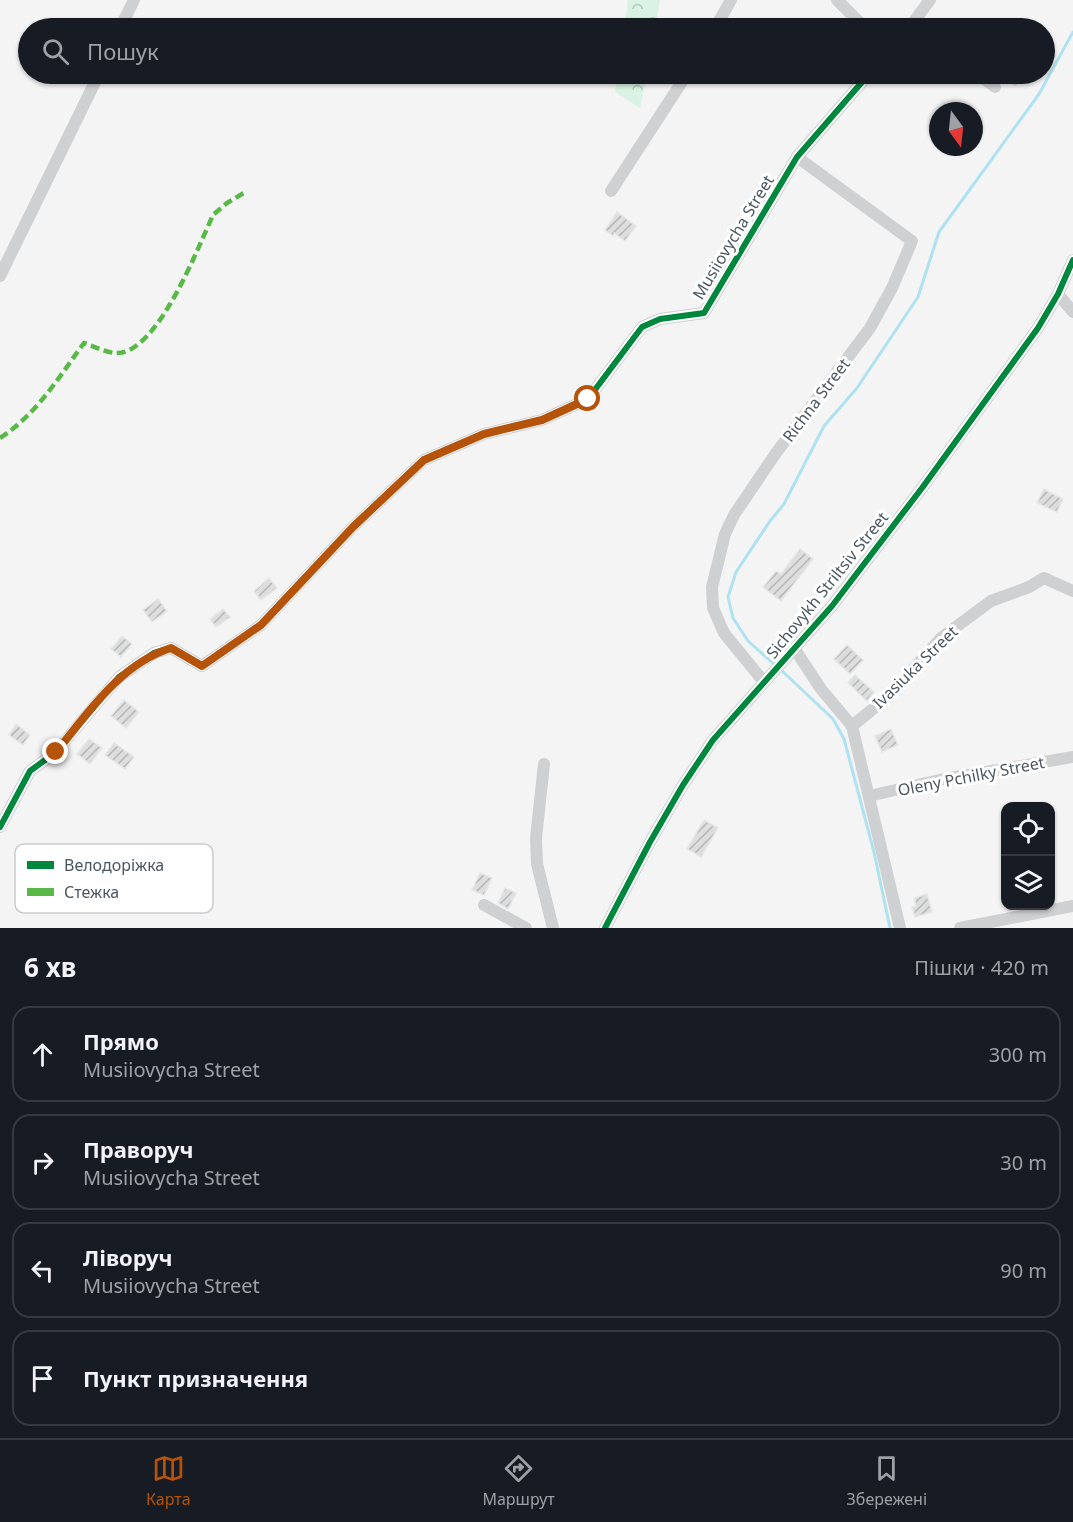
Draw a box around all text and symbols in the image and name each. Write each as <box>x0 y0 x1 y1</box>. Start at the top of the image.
search box <box>18 18 1055 84</box>
icon: search <box>39 35 72 68</box>
text: Пошук <box>87 36 159 66</box>
north arrow <box>929 102 983 156</box>
street label: Musiiovycha Street <box>687 171 779 303</box>
street label: Richna Street <box>777 354 855 446</box>
route start <box>574 385 600 411</box>
street label: Sichovykh Striltsiv Street <box>761 507 893 663</box>
street label: Ivasiuka Street <box>868 621 963 713</box>
route end <box>42 738 68 764</box>
street label: Oleny Pchilky Street <box>896 751 1046 801</box>
map controls <box>1001 802 1055 910</box>
button: locate <box>1001 802 1055 856</box>
legend <box>15 844 213 913</box>
text: Велодоріжка <box>64 854 164 876</box>
button: layers <box>1001 856 1055 910</box>
text: Стежка <box>64 881 119 903</box>
text: 6 хв <box>24 949 76 985</box>
text: Пішки · 420 m <box>914 954 1049 981</box>
text: Прямо <box>83 1026 159 1056</box>
icon: ahead <box>26 1038 59 1071</box>
text: 300 m <box>989 1041 1047 1068</box>
text: Musiiovycha Street <box>83 1056 260 1083</box>
text: Праворуч <box>83 1134 194 1164</box>
icon: right <box>26 1146 59 1179</box>
text: 30 m <box>1000 1149 1047 1176</box>
text: Musiiovycha Street <box>83 1164 260 1191</box>
text: Ліворуч <box>83 1242 173 1272</box>
icon: left <box>26 1254 59 1287</box>
text: 90 m <box>1000 1257 1047 1284</box>
text: Musiiovycha Street <box>83 1272 260 1299</box>
icon: arrive <box>26 1362 59 1395</box>
text: Пункт призначення <box>83 1363 308 1393</box>
tab: Карта <box>146 1452 191 1510</box>
tab: Маршрут <box>482 1452 555 1510</box>
tab: Збережені <box>847 1452 927 1510</box>

